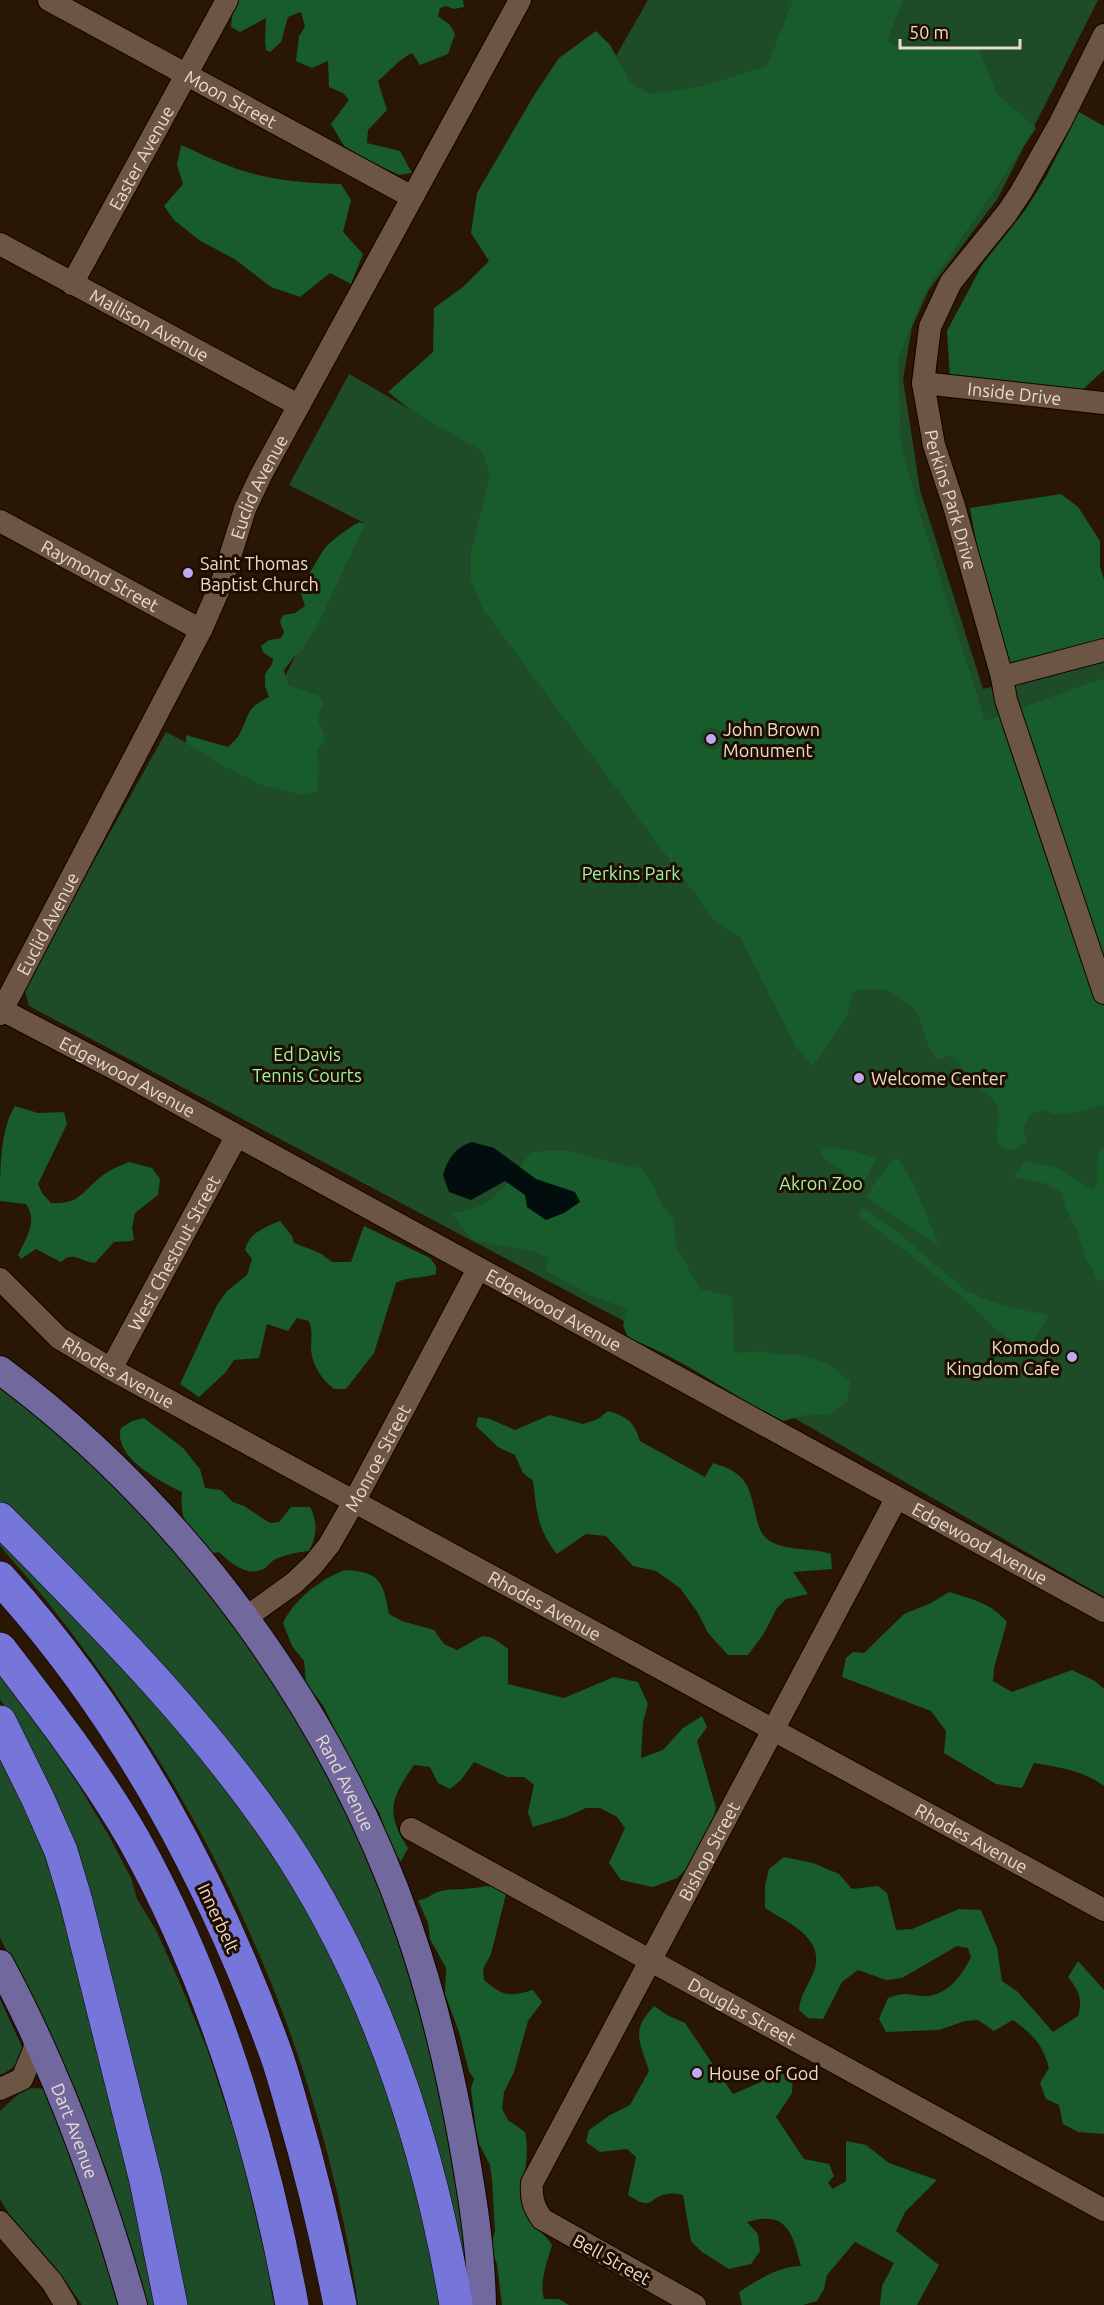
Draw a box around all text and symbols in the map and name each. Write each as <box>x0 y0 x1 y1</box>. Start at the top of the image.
scale bar <box>900 12 1020 50</box>
text: 50 m <box>909 22 949 42</box>
street label: Moon Street <box>182 66 280 132</box>
street label: Easter Avenue <box>104 102 177 213</box>
street label: Mallison Avenue <box>87 285 212 365</box>
street label: Inside Drive <box>967 378 1062 408</box>
street label: Perkins Park Drive <box>921 428 981 572</box>
street label: Euclid Avenue <box>226 431 291 541</box>
street label: Raymond Street <box>38 535 162 615</box>
place label: Saint Thomas Baptist Church <box>200 553 319 594</box>
marker: Saint Thomas Baptist Church <box>181 566 195 580</box>
place label: John Brown Monument <box>723 719 820 760</box>
marker: John Brown Monument <box>704 732 718 746</box>
park label: Perkins Park <box>582 863 680 883</box>
street label: Euclid Avenue <box>12 869 82 978</box>
street label: Edgewood Avenue <box>56 1032 199 1121</box>
park label: Ed Davis Tennis Courts <box>252 1044 362 1085</box>
place label: Welcome Center <box>871 1068 1006 1088</box>
marker: Welcome Center <box>852 1071 866 1085</box>
street label: West Chestnut Street <box>124 1172 224 1334</box>
park label: Akron Zoo <box>779 1173 863 1193</box>
street label: Edgewood Avenue <box>483 1264 625 1355</box>
street label: Rhodes Avenue <box>59 1332 178 1412</box>
place label: Komodo Kingdom Cafe <box>946 1337 1060 1378</box>
marker: Komodo Kingdom Cafe <box>1065 1350 1079 1364</box>
street label: Monroe Street <box>341 1401 414 1515</box>
street label: Edgewood Avenue <box>909 1498 1051 1588</box>
street label: Rhodes Avenue <box>485 1567 605 1644</box>
street label: Rand Avenue <box>312 1731 379 1834</box>
street label: Bishop Street <box>674 1798 743 1904</box>
street label: Rhodes Avenue <box>912 1799 1031 1877</box>
street label: Innerbelt <box>194 1880 244 1956</box>
street label: Douglas Street <box>685 1973 800 2049</box>
place label: House of God <box>709 2063 819 2083</box>
marker: House of God <box>690 2066 704 2080</box>
street label: Dart Avenue <box>48 2080 102 2181</box>
street label: Bell Street <box>570 2230 654 2288</box>

